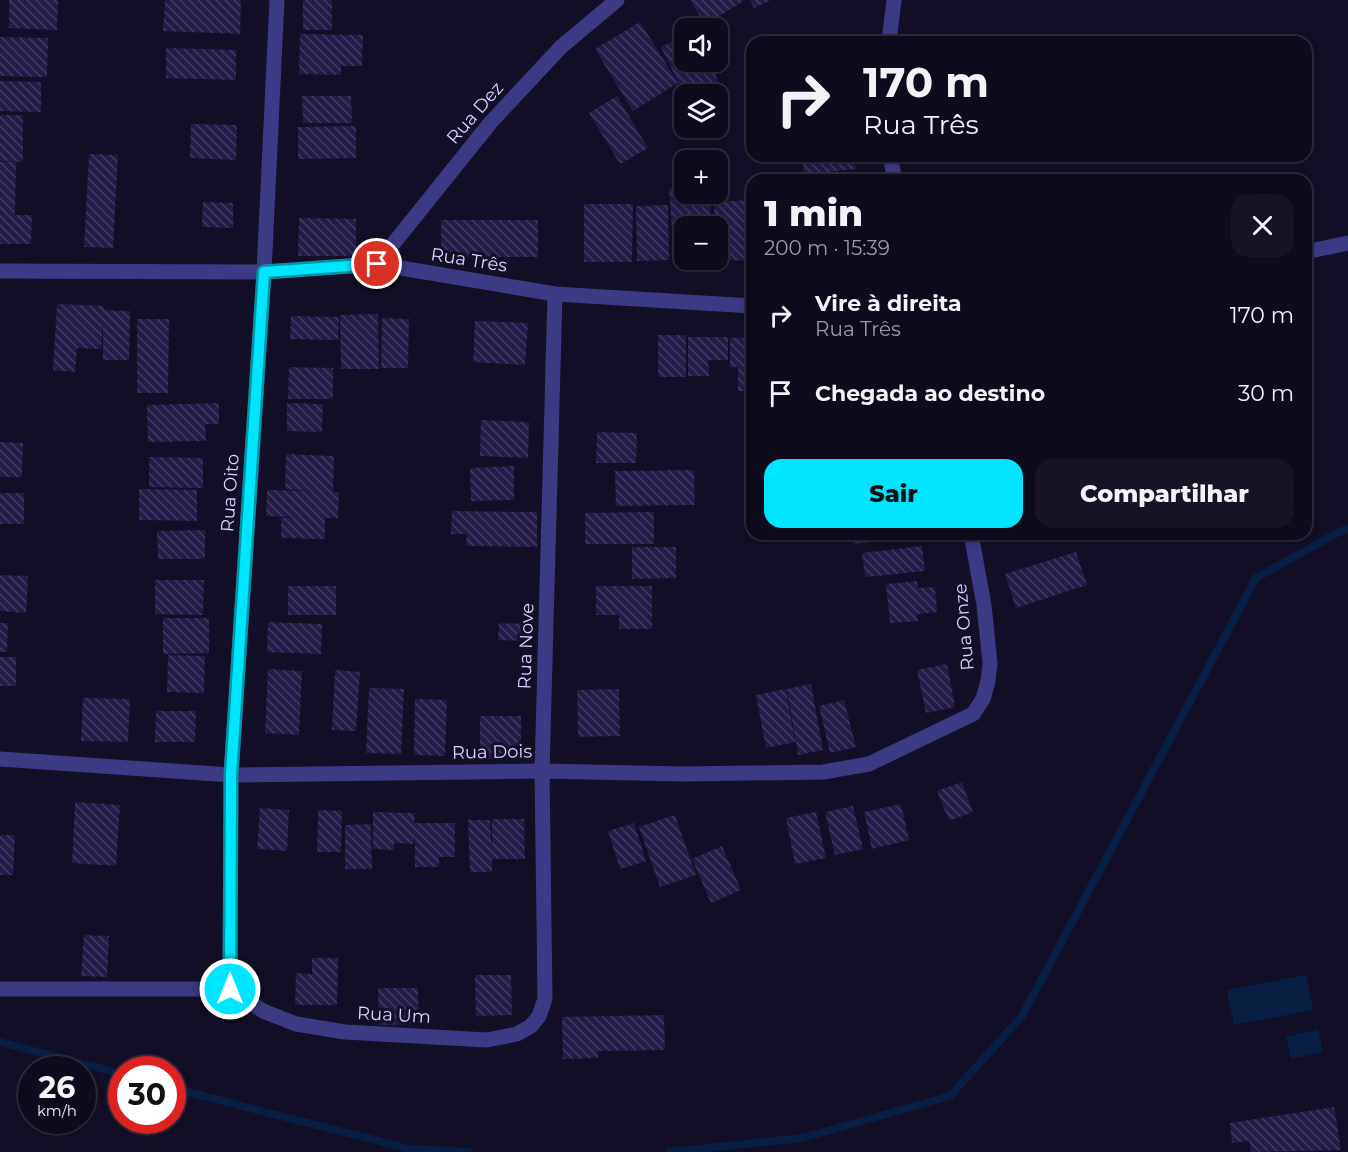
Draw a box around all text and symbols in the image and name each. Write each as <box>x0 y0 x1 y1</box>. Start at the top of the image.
map controls <box>674 18 728 270</box>
button: sound <box>674 18 728 72</box>
text: 170 m <box>863 56 989 108</box>
icon: right <box>764 60 842 138</box>
street label: Rua Dez <box>442 77 508 149</box>
button: layers <box>674 84 728 138</box>
text: Rua Três <box>863 108 979 141</box>
button: + <box>674 150 728 204</box>
text: 1 min <box>764 191 863 235</box>
button: close <box>1231 194 1294 257</box>
button: − <box>674 216 728 270</box>
text: 200 m · 15:39 <box>764 236 890 260</box>
pin <box>351 238 402 289</box>
street label: Rua Três <box>429 243 509 277</box>
icon: arrive <box>360 247 393 280</box>
text: Vire à direita <box>815 290 962 317</box>
icon: right <box>764 299 797 332</box>
text: 170 m <box>1230 302 1294 329</box>
text: Rua Três <box>815 317 901 341</box>
icon: arrive <box>764 377 797 410</box>
text: Chegada ao destino <box>815 380 1045 407</box>
text: 30 m <box>1238 380 1294 407</box>
street label: Rua Oito <box>216 453 244 533</box>
button: Sair <box>764 459 1023 528</box>
button: Compartilhar <box>1035 459 1294 528</box>
street label: Rua Onze <box>949 582 979 672</box>
street label: Rua Nove <box>513 602 539 690</box>
street label: Rua Dois <box>452 740 533 764</box>
position arrow <box>198 957 262 1021</box>
street label: Rua Um <box>357 1002 431 1028</box>
speed limit sign: 30 <box>108 1056 186 1134</box>
text: 26 <box>39 1069 75 1106</box>
text: km/h <box>37 1101 77 1120</box>

